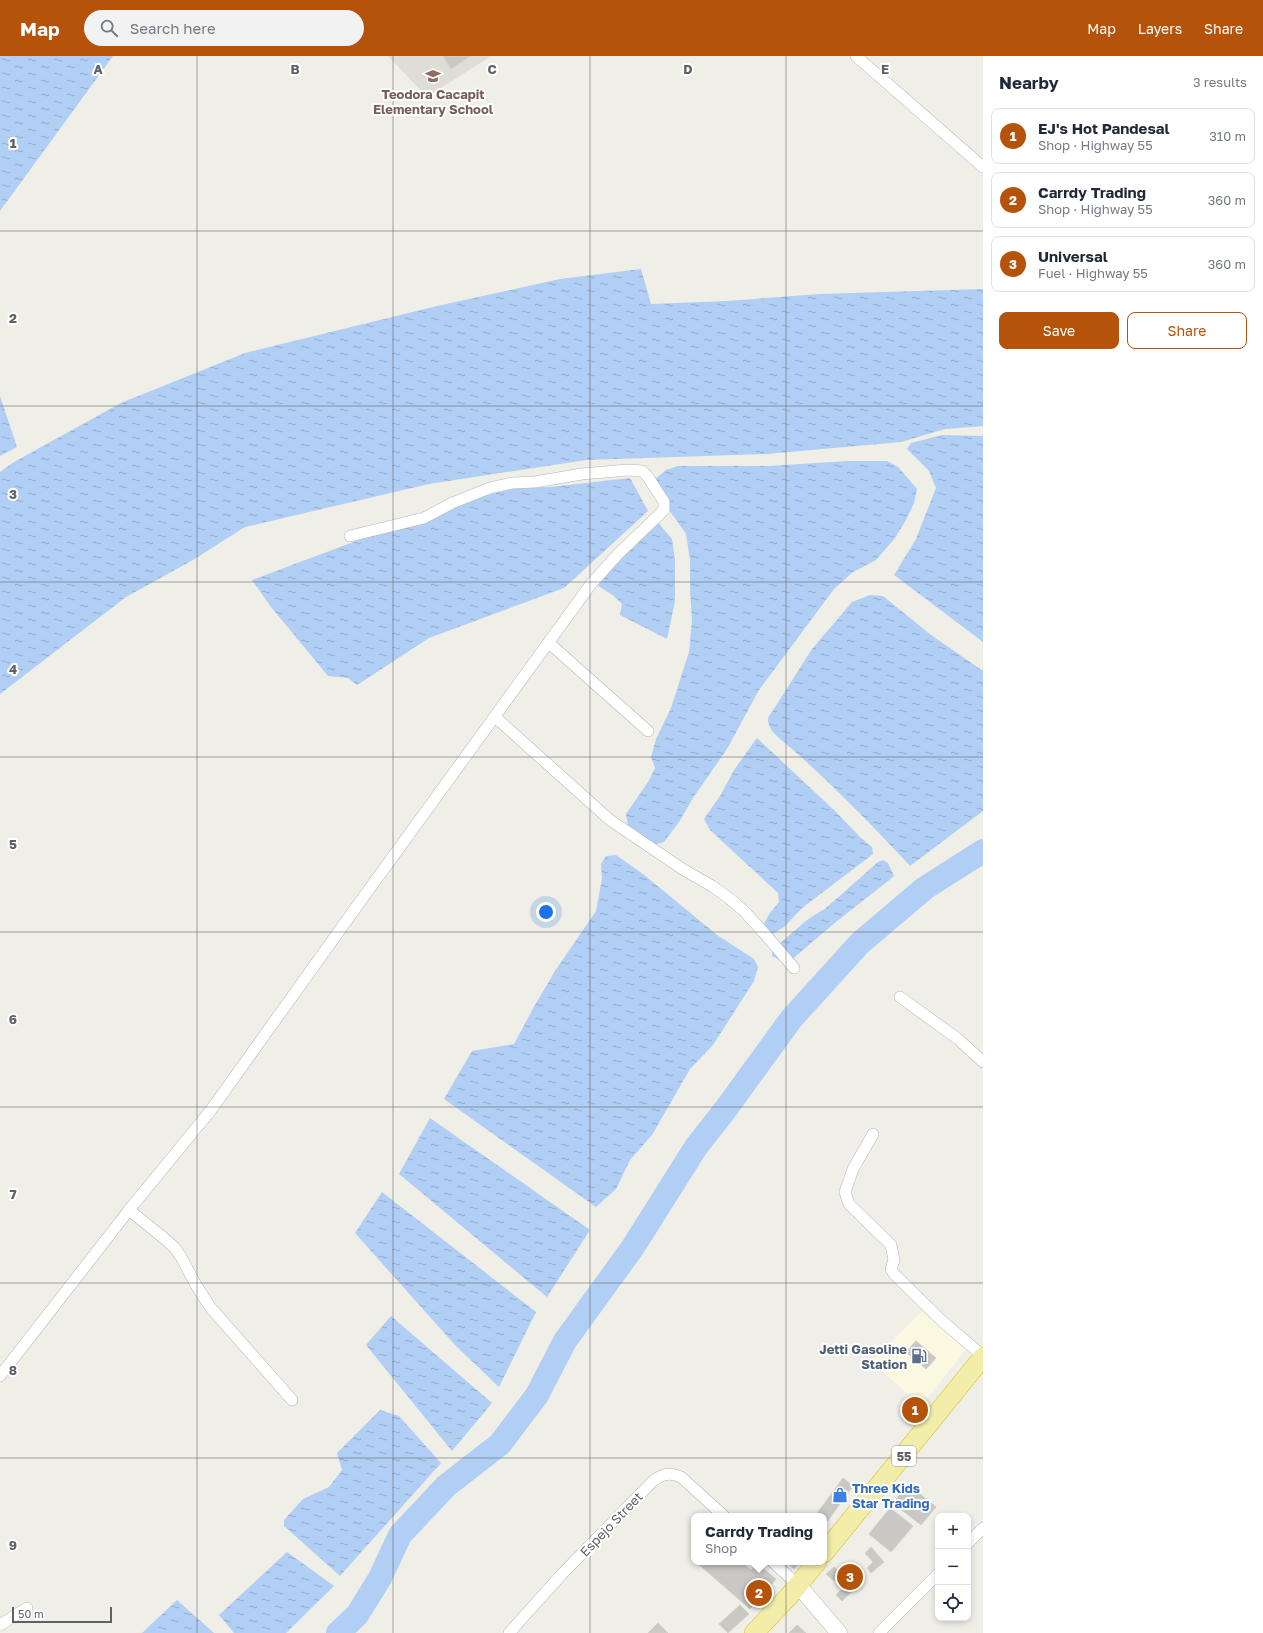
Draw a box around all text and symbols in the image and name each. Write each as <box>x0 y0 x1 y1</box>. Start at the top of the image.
search box <box>84 10 364 46</box>
text: Map <box>20 17 60 40</box>
icon: search <box>98 17 120 39</box>
text: Search here <box>130 19 216 37</box>
text: Map <box>1087 20 1116 37</box>
text: Layers <box>1138 20 1182 37</box>
text: Share <box>1204 20 1243 37</box>
text: A <box>93 61 103 77</box>
text: B <box>290 61 300 77</box>
text: C <box>487 61 497 77</box>
text: D <box>683 61 693 77</box>
text: E <box>881 61 889 77</box>
school or university icon: Teodora Cacapit Elementary School <box>424 67 442 85</box>
text: Nearby <box>999 72 1059 93</box>
text: 3 results <box>1193 74 1247 90</box>
place label: Teodora Cacapit Elementary School <box>373 86 494 117</box>
text: EJ's Hot Pandesal <box>1038 119 1170 137</box>
text: 1 <box>1010 128 1016 144</box>
text: 310 m <box>1209 128 1246 144</box>
text: 1 <box>10 135 17 151</box>
text: Shop · Highway 55 <box>1038 137 1153 153</box>
text: Carrdy Trading <box>1038 183 1146 201</box>
text: 2 <box>1009 192 1017 208</box>
text: 360 m <box>1208 192 1246 208</box>
text: Shop · Highway 55 <box>1038 201 1153 217</box>
text: Universal <box>1038 247 1108 265</box>
text: 3 <box>1009 256 1017 272</box>
text: 360 m <box>1208 256 1246 272</box>
text: Fuel · Highway 55 <box>1038 265 1148 281</box>
text: 2 <box>9 310 17 326</box>
button: Save <box>999 312 1119 349</box>
button: Share <box>1127 312 1247 349</box>
text: 3 <box>9 486 17 502</box>
text: 4 <box>9 661 17 677</box>
text: 5 <box>9 836 17 852</box>
your location <box>536 902 556 922</box>
text: 6 <box>9 1011 17 1027</box>
text: 7 <box>9 1186 17 1202</box>
place label: Jetti Gasoline Station <box>819 1341 907 1372</box>
fuel station icon: Jetti Gasoline Station <box>910 1347 928 1365</box>
text: 8 <box>9 1362 17 1378</box>
pin: 1 <box>902 1395 928 1425</box>
road number: 55 <box>892 1446 916 1466</box>
place label: Three Kids Star Trading <box>852 1480 929 1511</box>
shop icon: Three Kids Star Trading <box>831 1486 849 1504</box>
street label: Espejo Street <box>576 1488 646 1560</box>
popup <box>691 1513 827 1565</box>
map controls <box>935 1513 971 1621</box>
button: + <box>935 1513 971 1549</box>
text: Carrdy Trading <box>705 1522 813 1540</box>
text: 9 <box>9 1537 17 1553</box>
text: Shop <box>705 1540 737 1556</box>
button: − <box>935 1549 971 1585</box>
pin: 3 <box>837 1562 863 1592</box>
pin: 2 <box>746 1578 772 1608</box>
button: locate <box>935 1585 971 1621</box>
scale bar <box>12 1605 112 1624</box>
text: 50 m <box>18 1607 44 1620</box>

